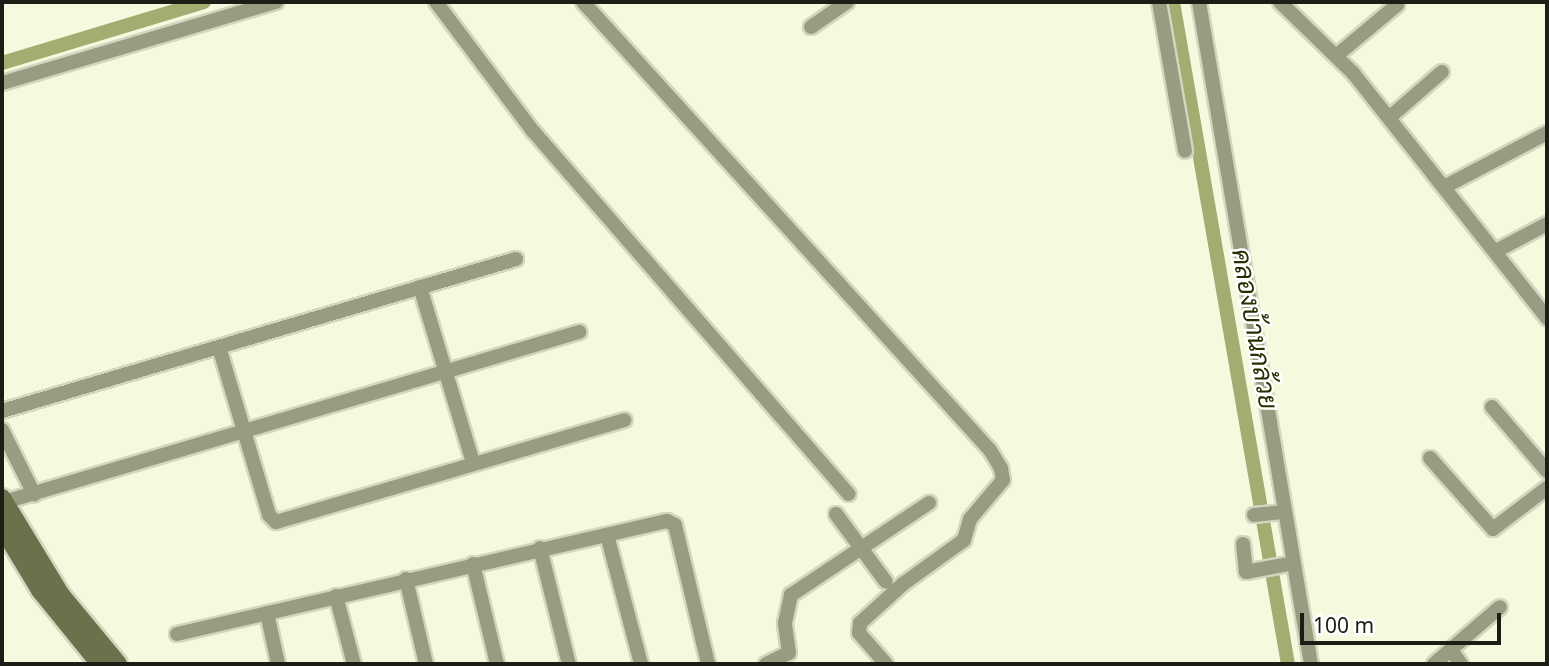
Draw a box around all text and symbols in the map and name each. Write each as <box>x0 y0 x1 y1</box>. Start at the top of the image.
water label: คลองบ้านกล้วย <box>1226 247 1284 411</box>
scale bar <box>1304 600 1505 644</box>
text: 100 m <box>1313 611 1374 639</box>

